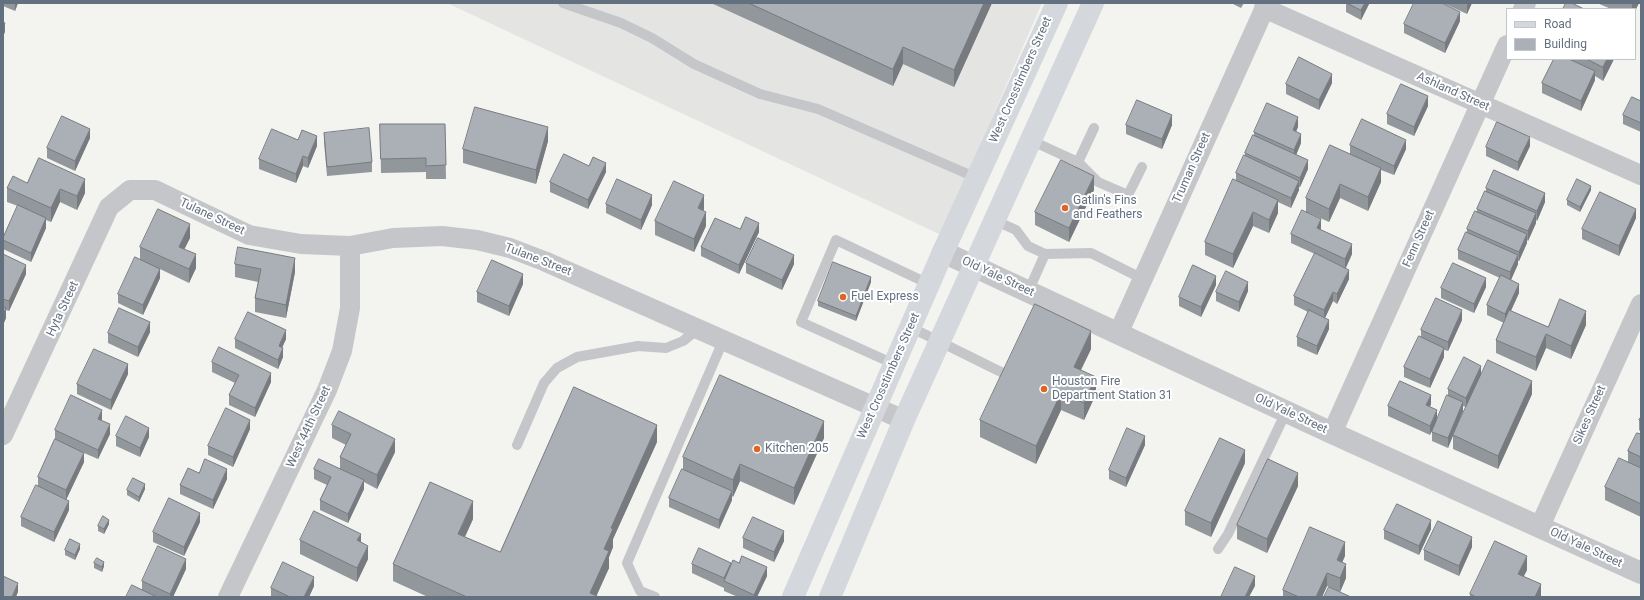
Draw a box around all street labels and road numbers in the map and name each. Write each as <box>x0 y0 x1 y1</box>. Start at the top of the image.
street label: West Crosstimbers Street <box>987 15 1055 145</box>
street label: Ashland Street <box>1414 70 1492 114</box>
street label: Truman Street <box>1170 130 1214 206</box>
street label: Tulane Street <box>177 196 247 238</box>
street label: Fenn Street <box>1400 208 1438 270</box>
street label: Tulane Street <box>503 241 573 279</box>
street label: Old Yale Street <box>960 254 1036 300</box>
street label: Hyta Street <box>44 279 82 339</box>
street label: West Crosstimbers Street <box>855 311 923 441</box>
street label: Sikes Street <box>1571 383 1609 447</box>
street label: West 44th Street <box>284 384 334 470</box>
street label: Old Yale Street <box>1253 391 1329 437</box>
street label: Old Yale Street <box>1548 525 1624 571</box>

